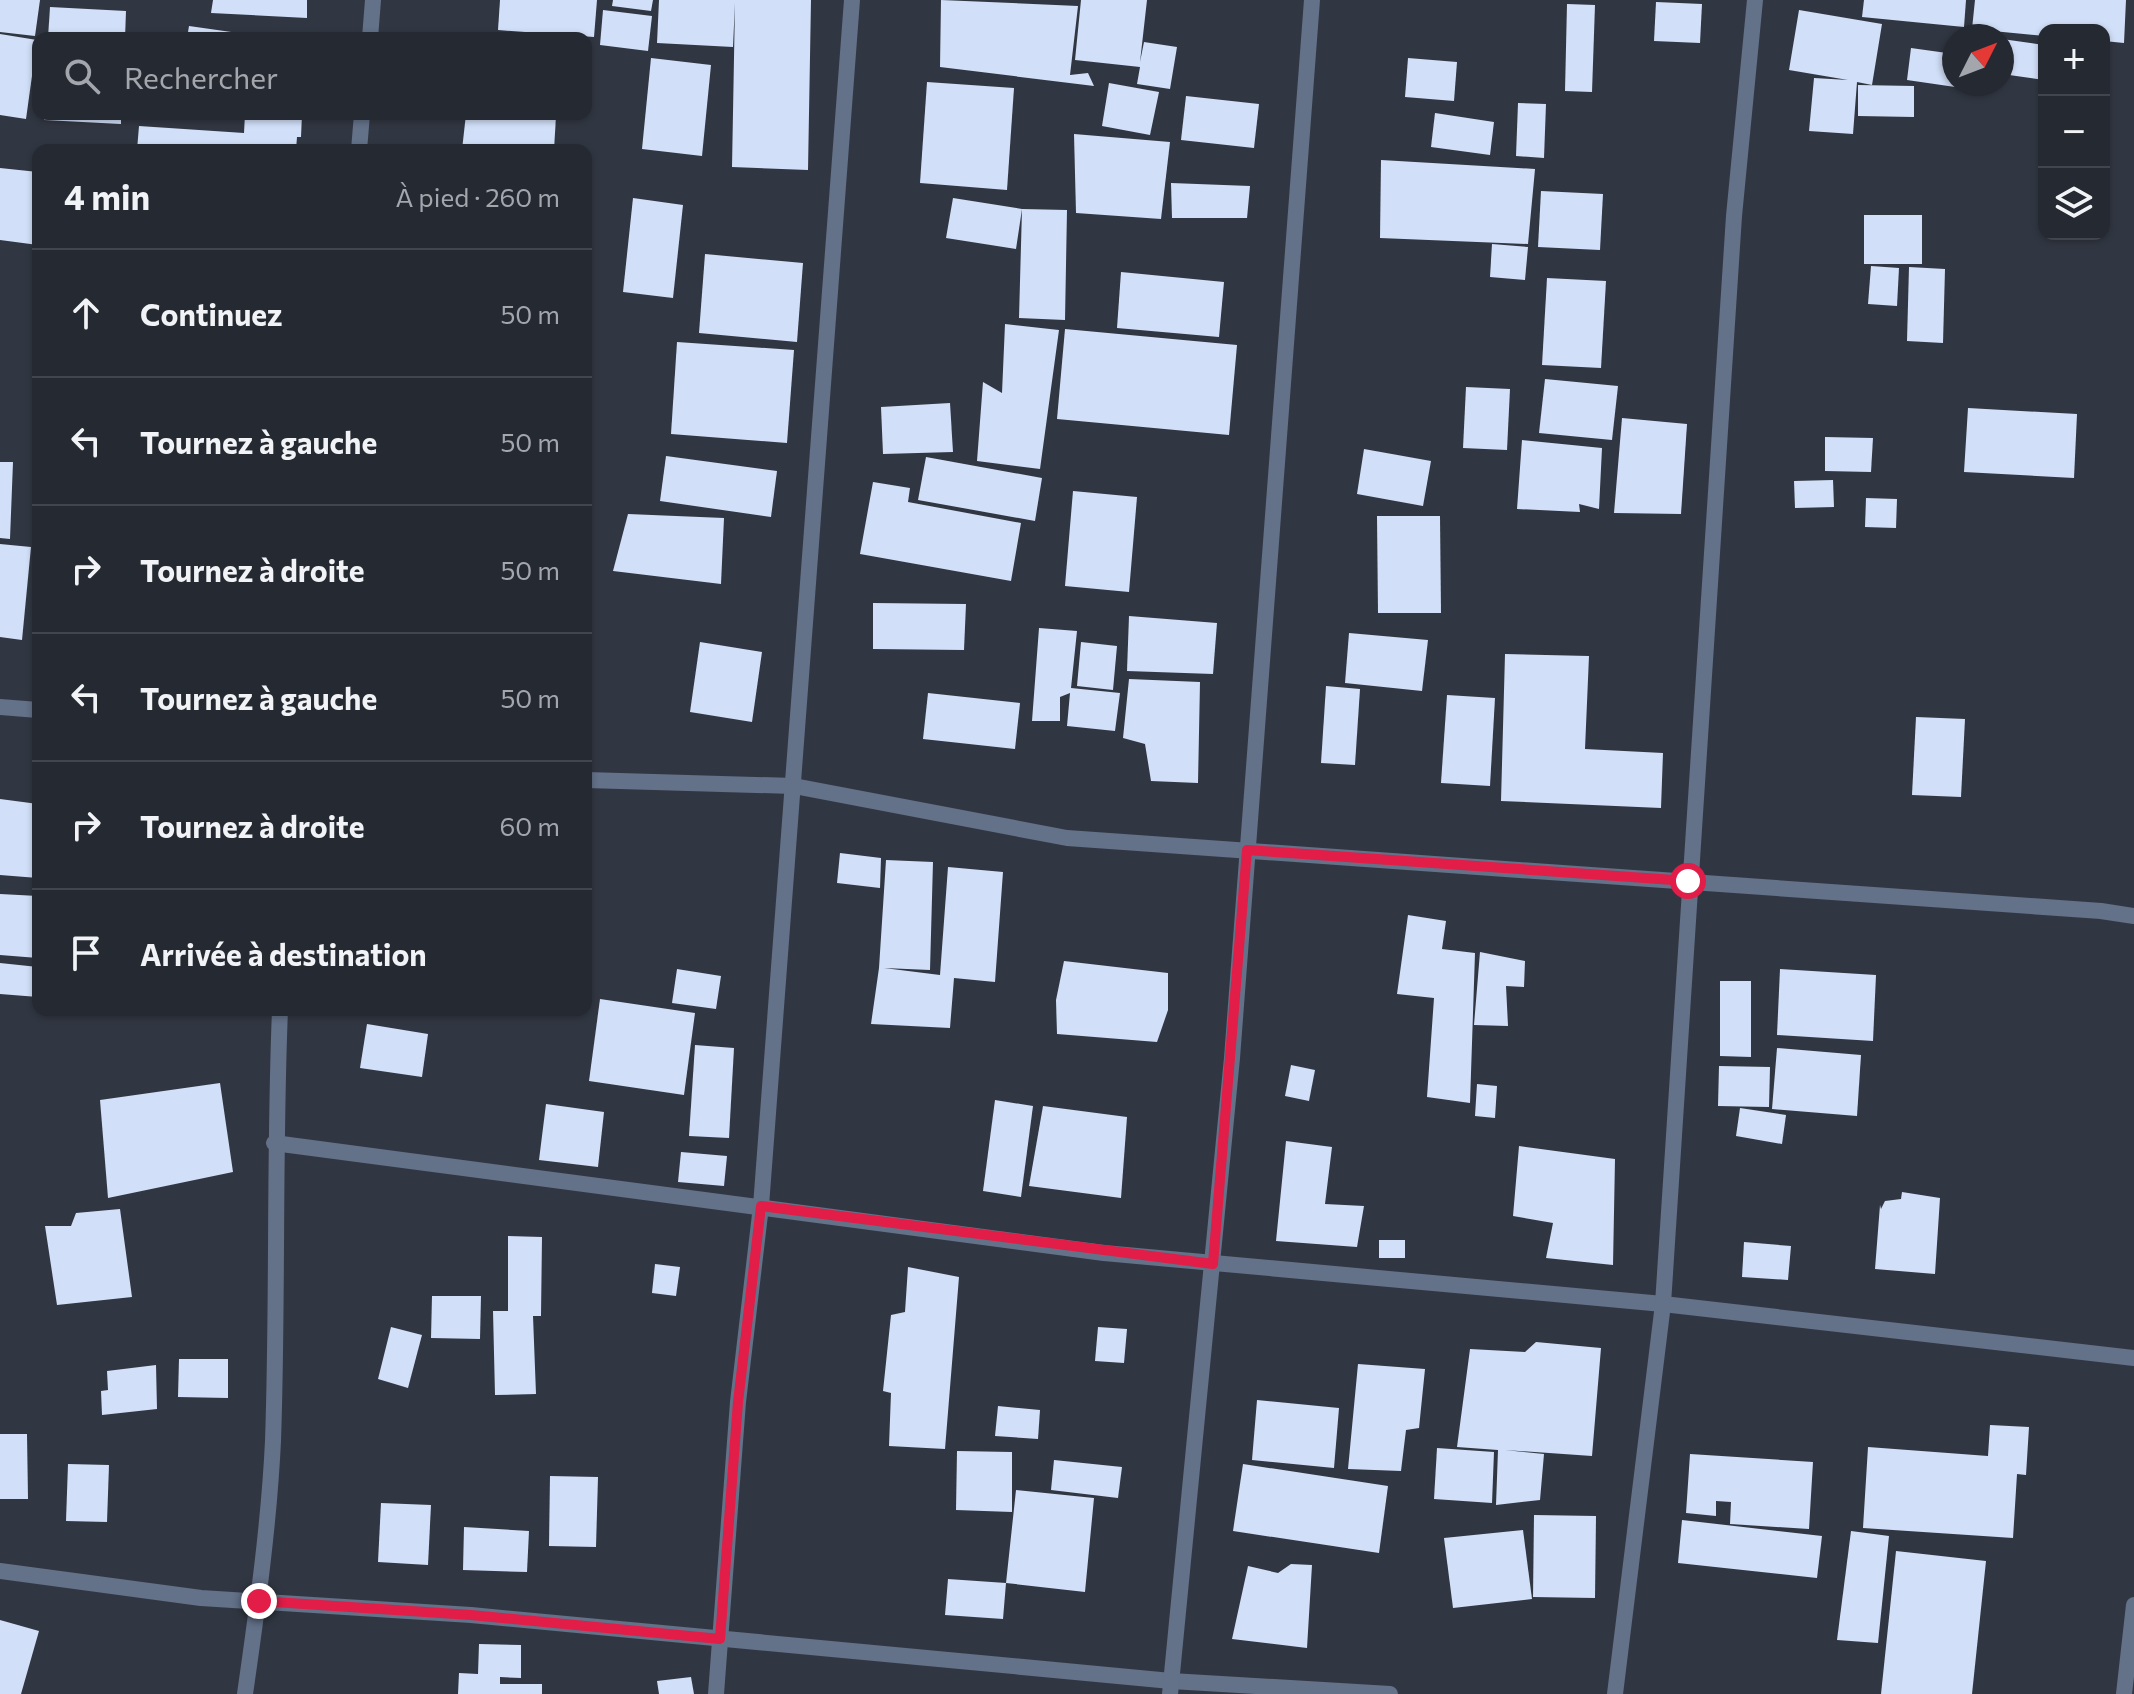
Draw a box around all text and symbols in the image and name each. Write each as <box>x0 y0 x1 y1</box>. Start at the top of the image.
north arrow <box>1942 24 2014 96</box>
map controls <box>2038 24 2110 240</box>
button: + <box>2038 24 2110 96</box>
search box <box>32 32 592 120</box>
icon: search <box>60 54 104 98</box>
text: Rechercher <box>124 58 278 95</box>
button: − <box>2038 96 2110 168</box>
button: layers <box>2038 168 2110 240</box>
text: 4 min <box>64 175 150 217</box>
text: À pied · 260 m <box>395 181 560 212</box>
icon: ahead <box>64 291 108 335</box>
text: Continuez <box>140 295 283 332</box>
text: 50 m <box>500 298 560 329</box>
icon: left <box>64 419 108 463</box>
text: Tournez à gauche <box>140 423 377 460</box>
text: 50 m <box>500 426 560 457</box>
icon: right <box>64 547 108 591</box>
text: Tournez à droite <box>140 551 364 588</box>
text: 50 m <box>500 554 560 585</box>
icon: left <box>64 675 108 719</box>
text: Tournez à gauche <box>140 679 377 716</box>
text: 50 m <box>500 682 560 713</box>
icon: right <box>64 803 108 847</box>
text: Tournez à droite <box>140 807 364 844</box>
text: 60 m <box>500 810 560 841</box>
route start <box>1670 863 1706 899</box>
icon: arrive <box>64 931 108 975</box>
text: Arrivée à destination <box>140 935 427 972</box>
route end <box>241 1583 277 1619</box>

